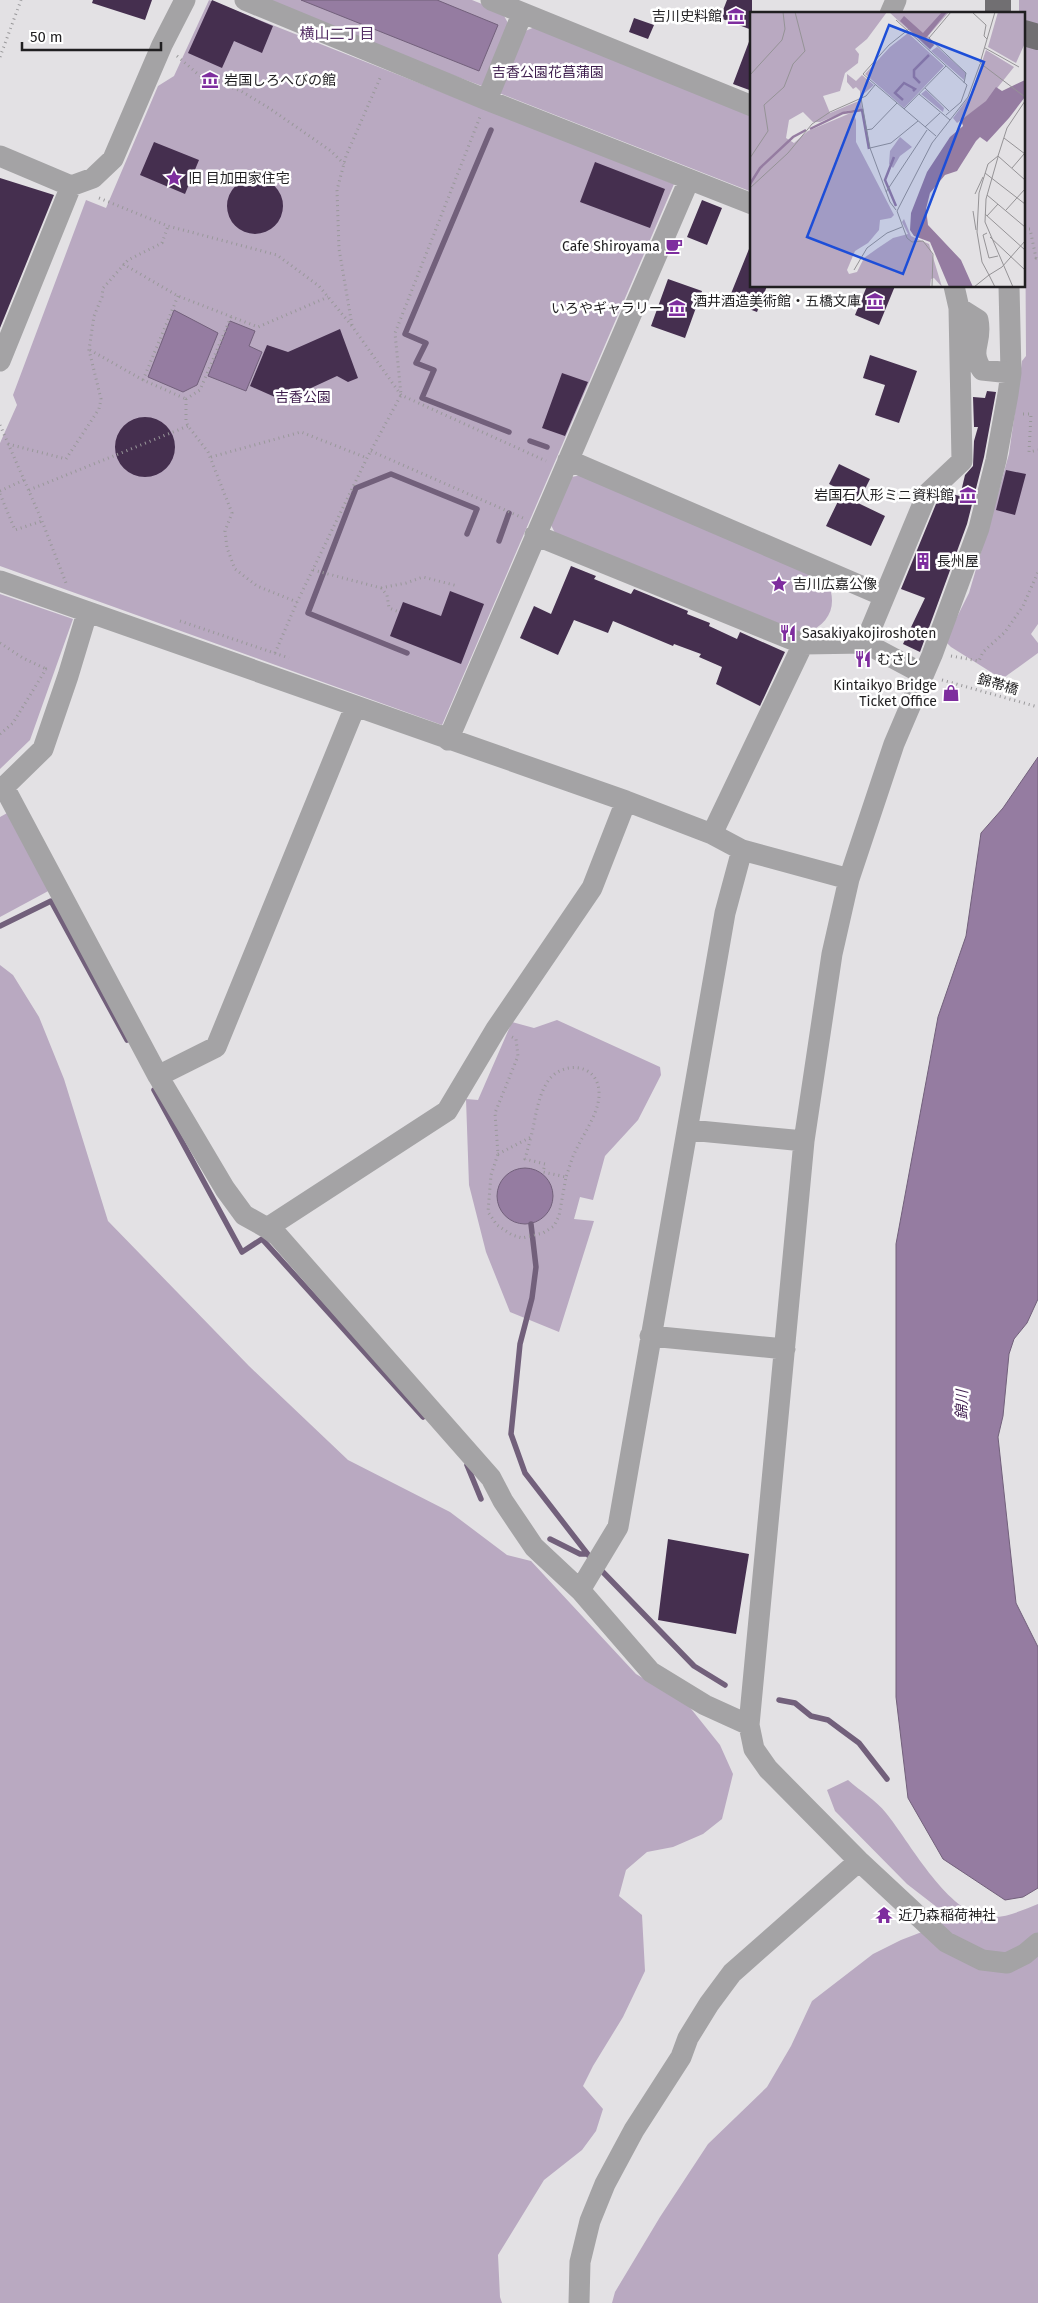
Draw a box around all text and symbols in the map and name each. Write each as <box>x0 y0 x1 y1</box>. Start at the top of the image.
museum icon: 吉川史料館 <box>726 6 746 26</box>
place label: 吉川史料館 <box>652 8 722 25</box>
inset map <box>750 12 1026 288</box>
scale bar <box>22 20 161 52</box>
district label: 横山二丁目 <box>299 25 375 43</box>
text: 50 m <box>30 28 63 46</box>
park label: 吉香公園花菖蒲園 <box>492 64 604 81</box>
museum icon: 岩国しろへびの館 <box>200 70 220 90</box>
place label: 岩国しろへびの館 <box>224 72 336 89</box>
place icon: 旧 目加田家住宅 <box>164 168 184 188</box>
place label: 旧 目加田家住宅 <box>188 170 290 187</box>
cafe icon: Cafe Shiroyama <box>664 236 684 256</box>
place label: Cafe Shiroyama <box>562 238 660 255</box>
museum icon: 酒井酒造美術館・五橋文庫 <box>865 291 885 311</box>
place label: 酒井酒造美術館・五橋文庫 <box>693 293 861 310</box>
museum icon: いろやギャラリー <box>667 298 687 318</box>
place label: いろやギャラリー <box>551 300 663 317</box>
park label: 吉香公園 <box>275 389 331 406</box>
museum icon: 岩国石人形ミニ資料館 <box>958 485 978 505</box>
place label: 岩国石人形ミニ資料館 <box>814 487 954 504</box>
building icon: 長州屋 <box>913 551 933 571</box>
place label: 長州屋 <box>937 553 979 570</box>
place icon: 吉川広嘉公像 <box>769 574 789 594</box>
place label: 吉川広嘉公像 <box>793 576 877 593</box>
restaurant icon: Sasakiyakojiroshoten <box>778 623 798 643</box>
place label: Sasakiyakojiroshoten <box>802 625 936 642</box>
restaurant icon: むさし <box>853 649 873 669</box>
place label: むさし <box>877 651 919 668</box>
street label: 錦帯橋 <box>975 671 1020 698</box>
place label: Kintaikyo Bridge Ticket Office <box>833 677 937 710</box>
shop icon: Kintaikyo Bridge Ticket Office <box>941 683 961 703</box>
water label: 錦川 <box>953 1388 971 1420</box>
temple icon: 近乃森稲荷神社 <box>874 1905 894 1925</box>
place label: 近乃森稲荷神社 <box>898 1907 996 1924</box>

